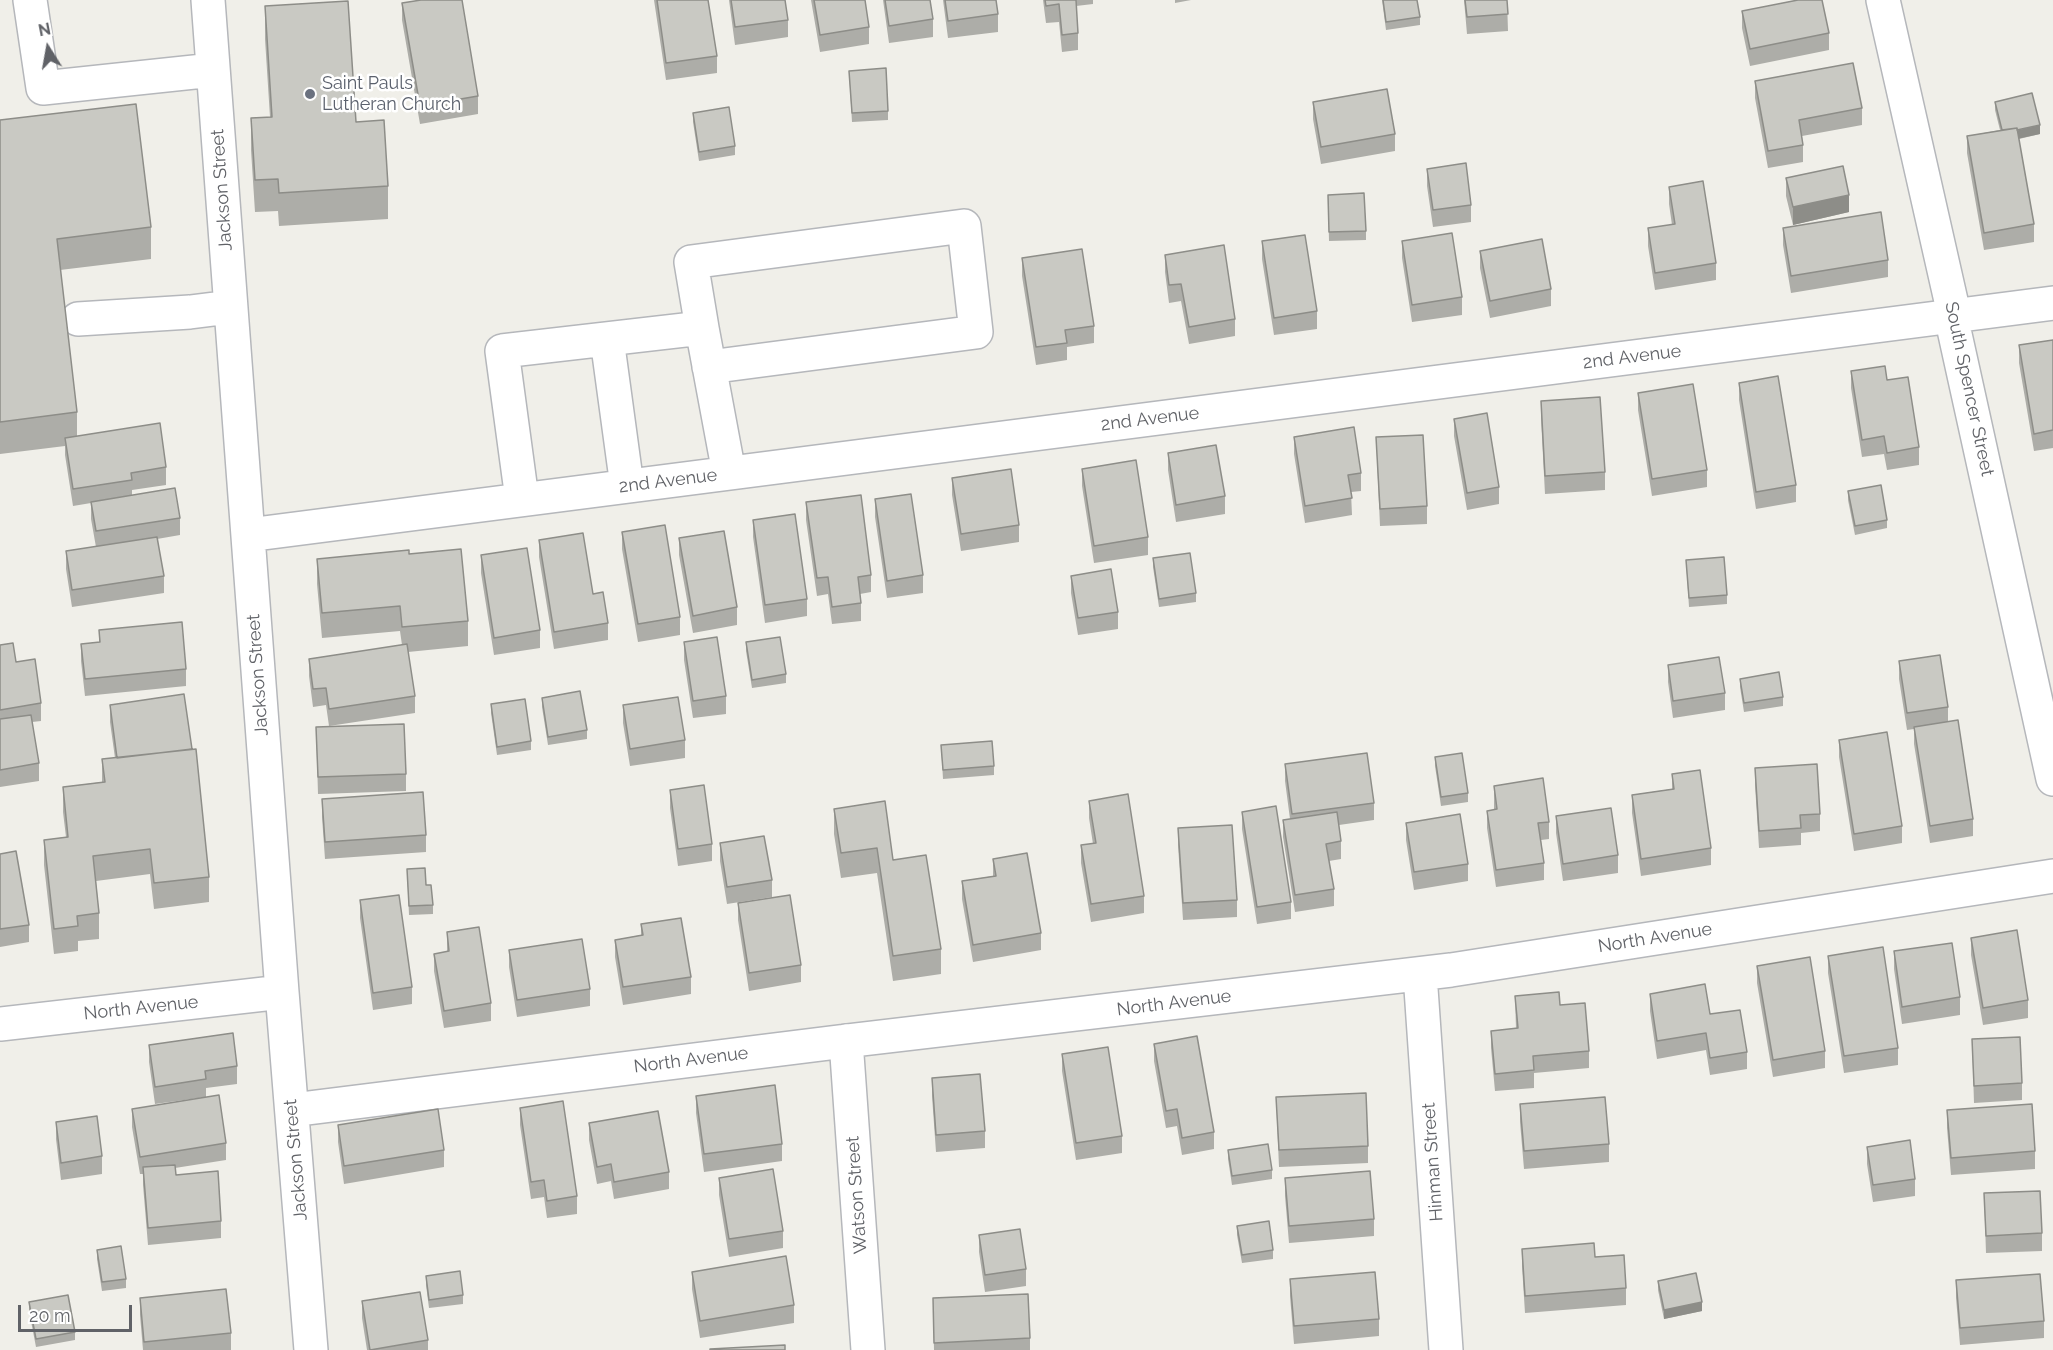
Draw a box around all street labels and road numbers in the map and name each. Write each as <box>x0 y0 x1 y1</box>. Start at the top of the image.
street label: Jackson Street <box>207 128 237 252</box>
street label: South Spencer Street <box>1940 300 1998 478</box>
street label: 2nd Avenue <box>1582 340 1682 374</box>
street label: 2nd Avenue <box>1100 402 1200 436</box>
street label: 2nd Avenue <box>618 464 718 498</box>
street label: Jackson Street <box>243 613 273 737</box>
street label: North Avenue <box>1596 918 1714 958</box>
street label: North Avenue <box>1116 985 1232 1021</box>
street label: North Avenue <box>83 991 199 1025</box>
street label: North Avenue <box>633 1042 749 1078</box>
street label: Jackson Street <box>280 1098 312 1222</box>
street label: Hinman Street <box>1418 1102 1448 1222</box>
street label: Watson Street <box>842 1135 872 1255</box>

